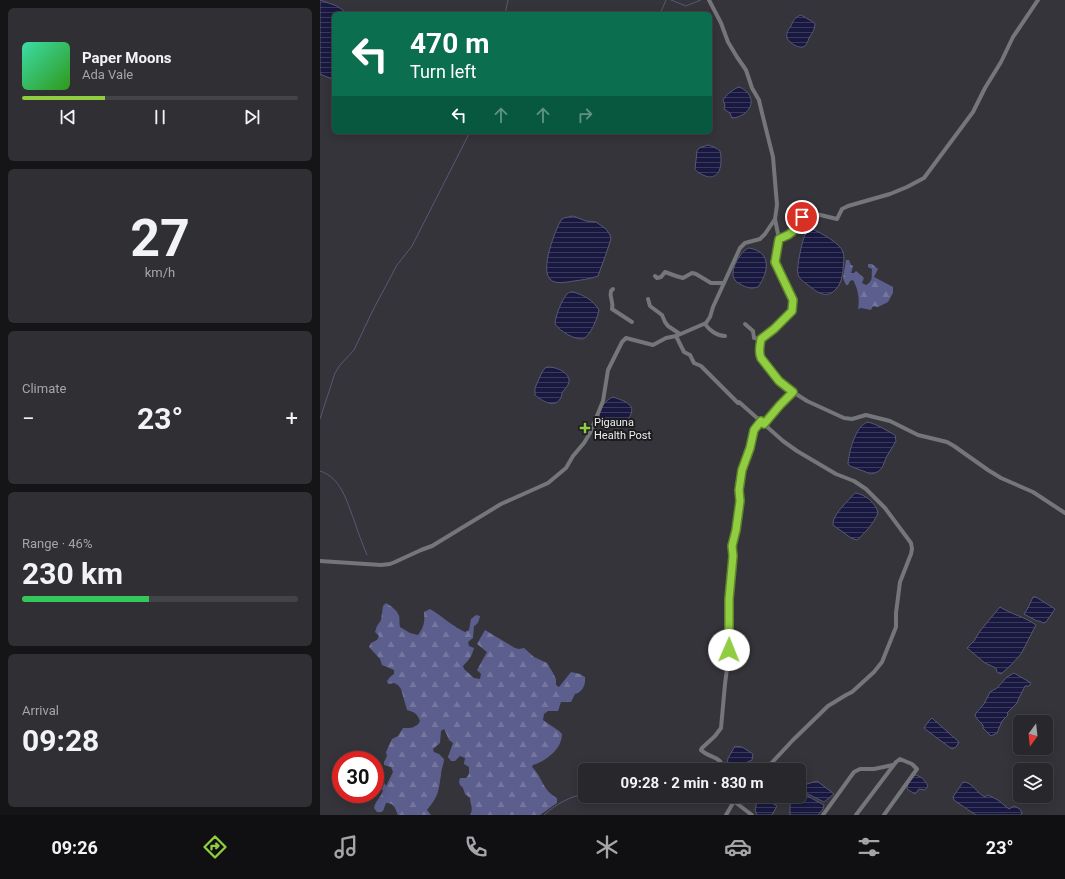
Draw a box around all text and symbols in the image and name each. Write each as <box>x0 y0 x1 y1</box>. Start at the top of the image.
text: 470 m <box>410 27 489 60</box>
icon: left <box>344 28 396 80</box>
text: Paper Moons <box>82 49 172 67</box>
text: Turn left <box>410 61 476 82</box>
text: Ada Vale <box>82 67 133 82</box>
icon: left <box>448 104 470 126</box>
icon: ahead <box>490 104 512 126</box>
icon: ahead <box>532 104 554 126</box>
icon: right <box>574 104 596 126</box>
icon: previous <box>57 106 79 128</box>
icon: pause <box>149 106 171 128</box>
icon: next <box>241 106 263 128</box>
pin <box>785 200 819 234</box>
icon: arrive <box>791 206 813 228</box>
text: 27 <box>130 208 190 269</box>
text: km/h <box>145 265 175 280</box>
text: Climate <box>22 381 66 396</box>
text: 23° <box>137 401 183 436</box>
text: − <box>22 406 35 431</box>
text: + <box>286 406 298 431</box>
place label: Pigauna Health Post <box>594 416 652 442</box>
marker: Pigauna Health Post <box>579 422 591 434</box>
text: Range · 46% <box>22 536 92 551</box>
text: 230 km <box>22 556 123 591</box>
position arrow <box>708 629 750 671</box>
text: Arrival <box>22 703 59 718</box>
north arrow <box>1013 715 1053 755</box>
map controls <box>1013 715 1053 803</box>
text: 09:28 <box>22 723 99 758</box>
speed limit sign: 30 <box>332 751 384 803</box>
button: layers <box>1013 763 1053 803</box>
text: 09:28 · 2 min · 830 m <box>621 774 763 792</box>
icon: directions <box>201 833 229 861</box>
icon: music <box>332 833 360 861</box>
icon: phone <box>462 833 490 861</box>
icon: climate <box>593 833 621 861</box>
icon: car <box>724 833 752 861</box>
icon: filters <box>855 833 883 861</box>
text: 09:26 <box>51 837 98 858</box>
text: 23° <box>986 837 1014 858</box>

